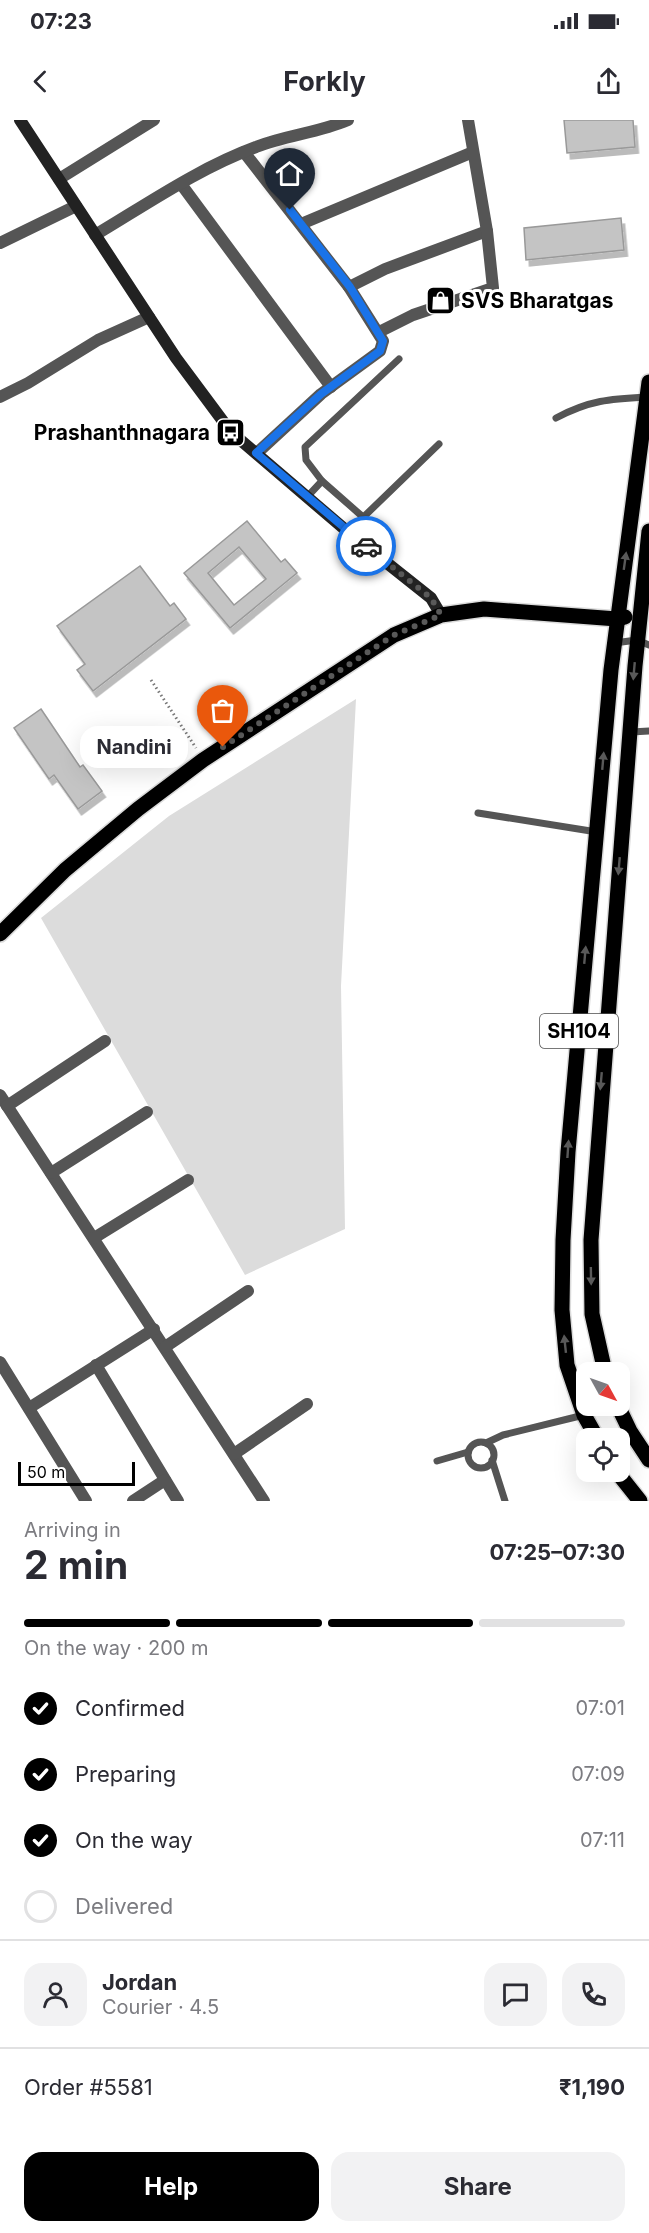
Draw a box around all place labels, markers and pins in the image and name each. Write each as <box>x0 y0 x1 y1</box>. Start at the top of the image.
pin <box>264 148 315 210</box>
shop icon: SVS Bharatgas <box>424 284 456 316</box>
place label: SVS Bharatgas <box>461 288 613 313</box>
bus stop icon: Prashanthnagara <box>215 416 247 448</box>
place label: Prashanthnagara <box>34 420 210 445</box>
pin <box>197 685 248 747</box>
callout: Nandini <box>79 726 187 768</box>

